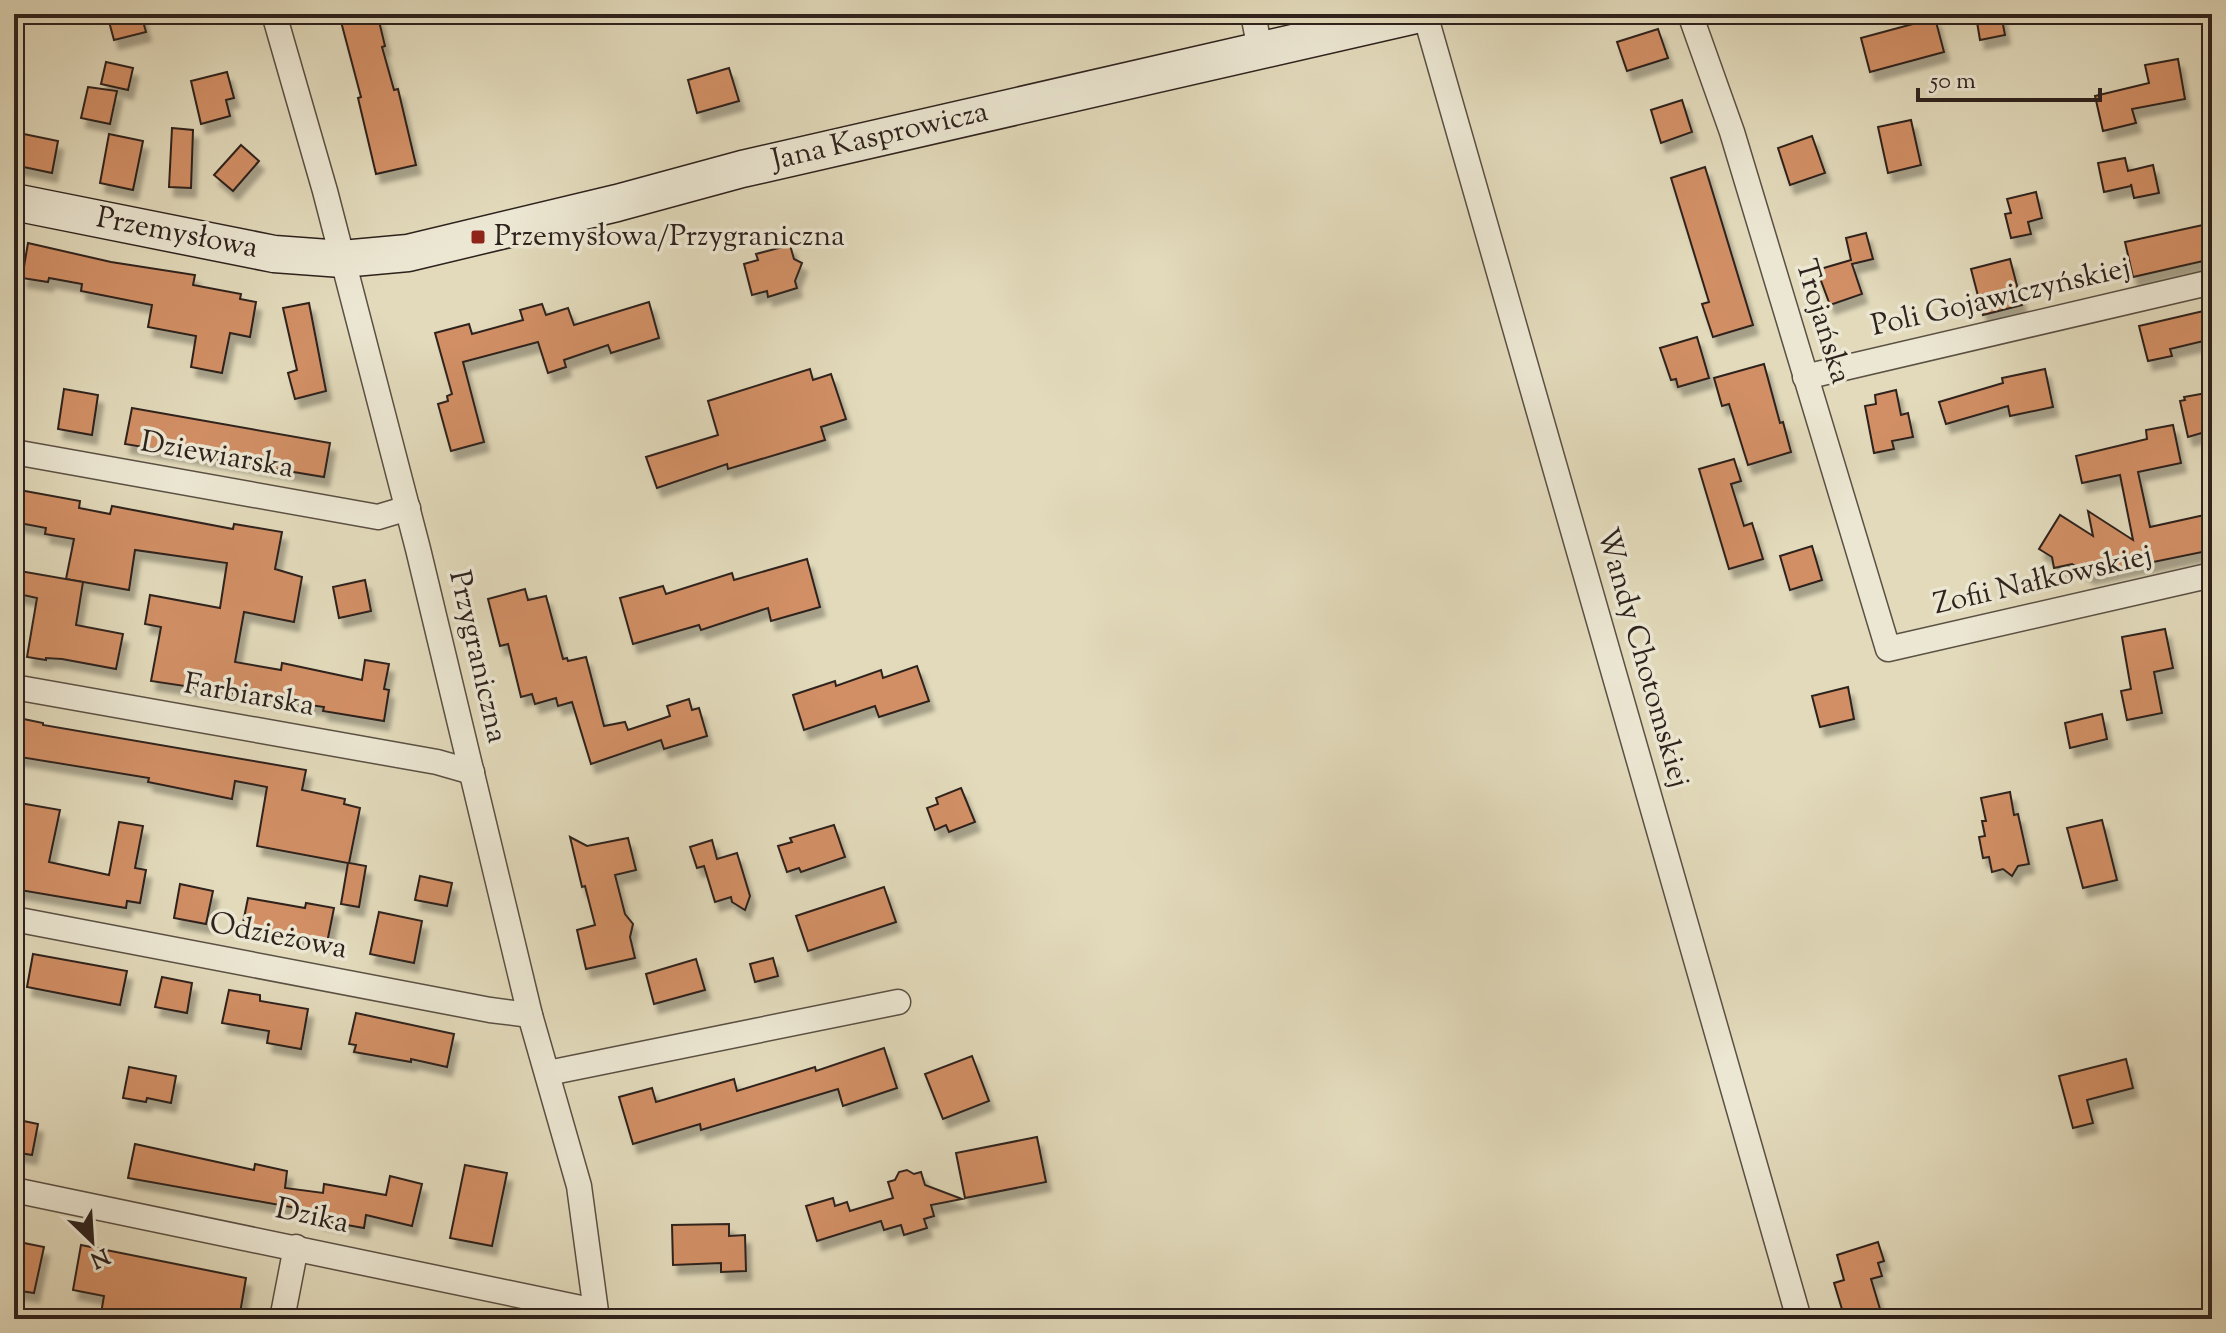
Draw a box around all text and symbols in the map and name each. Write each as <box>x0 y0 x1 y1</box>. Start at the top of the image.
scale bar <box>1918 52 2100 102</box>
text: 50 m <box>1928 65 1976 99</box>
street label: Jana Kasprowicza <box>766 91 993 183</box>
street label: Przemysłowa <box>93 197 262 271</box>
place label: Przemysłowa/Przygraniczna <box>494 216 845 259</box>
marker: Przemysłowa/Przygraniczna <box>469 228 487 246</box>
street label: Poli Gojawiczyńskiej <box>1867 247 2135 349</box>
street label: Trojańska <box>1783 255 1861 390</box>
street label: Dziewiarska <box>137 421 297 491</box>
street label: Wandy Chotomskiej <box>1584 523 1700 793</box>
street label: Zofii Nałkowskiej <box>1929 535 2157 627</box>
street label: Przygraniczna <box>436 567 518 748</box>
street label: Farbiarska <box>180 663 318 729</box>
street label: Odzieżowa <box>205 903 351 971</box>
street label: Dzika <box>271 1188 353 1246</box>
north arrow <box>52 1201 132 1281</box>
text: N <box>84 1238 114 1275</box>

